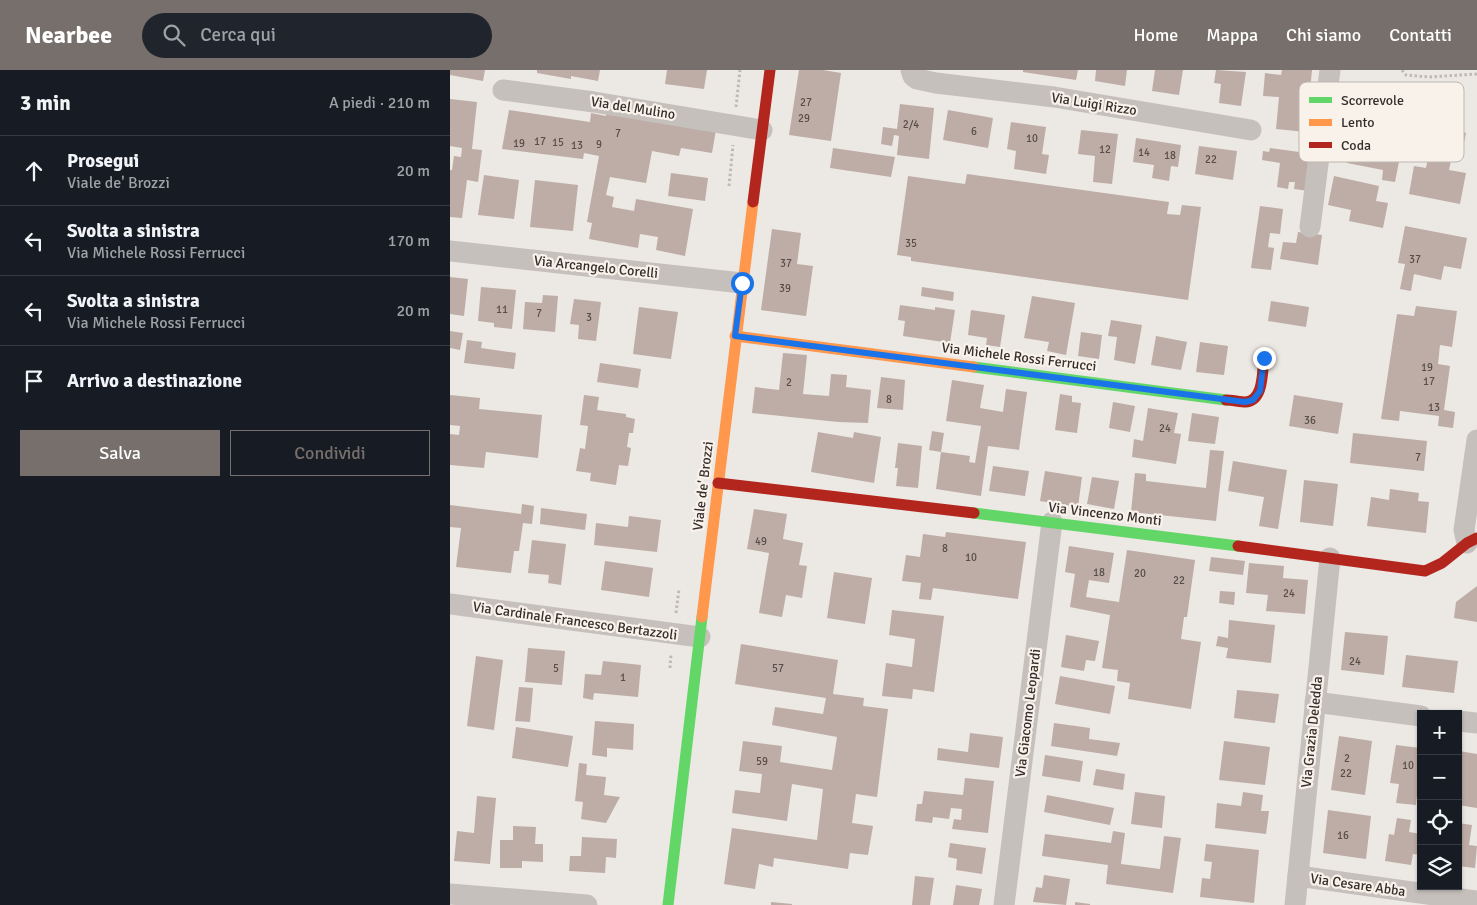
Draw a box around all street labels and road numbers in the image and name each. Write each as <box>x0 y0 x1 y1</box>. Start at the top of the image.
street label: Via Luigi Rizzo <box>1050 89 1138 119</box>
street label: Via del Mulino <box>590 93 676 123</box>
street label: Via Arcangelo Corelli <box>533 252 659 282</box>
street label: Via Michele Rossi Ferrucci <box>941 339 1097 375</box>
street label: Viale de' Brozzi <box>689 440 717 532</box>
street label: Via Vincenzo Monti <box>1047 499 1163 529</box>
street label: Via Cardinale Francesco Bertazzoli <box>472 598 678 644</box>
street label: Via Giacomo Leopardi <box>1012 648 1044 778</box>
street label: Via Grazia Deledda <box>1298 675 1326 789</box>
street label: Via Cesare Abba <box>1309 870 1407 900</box>

